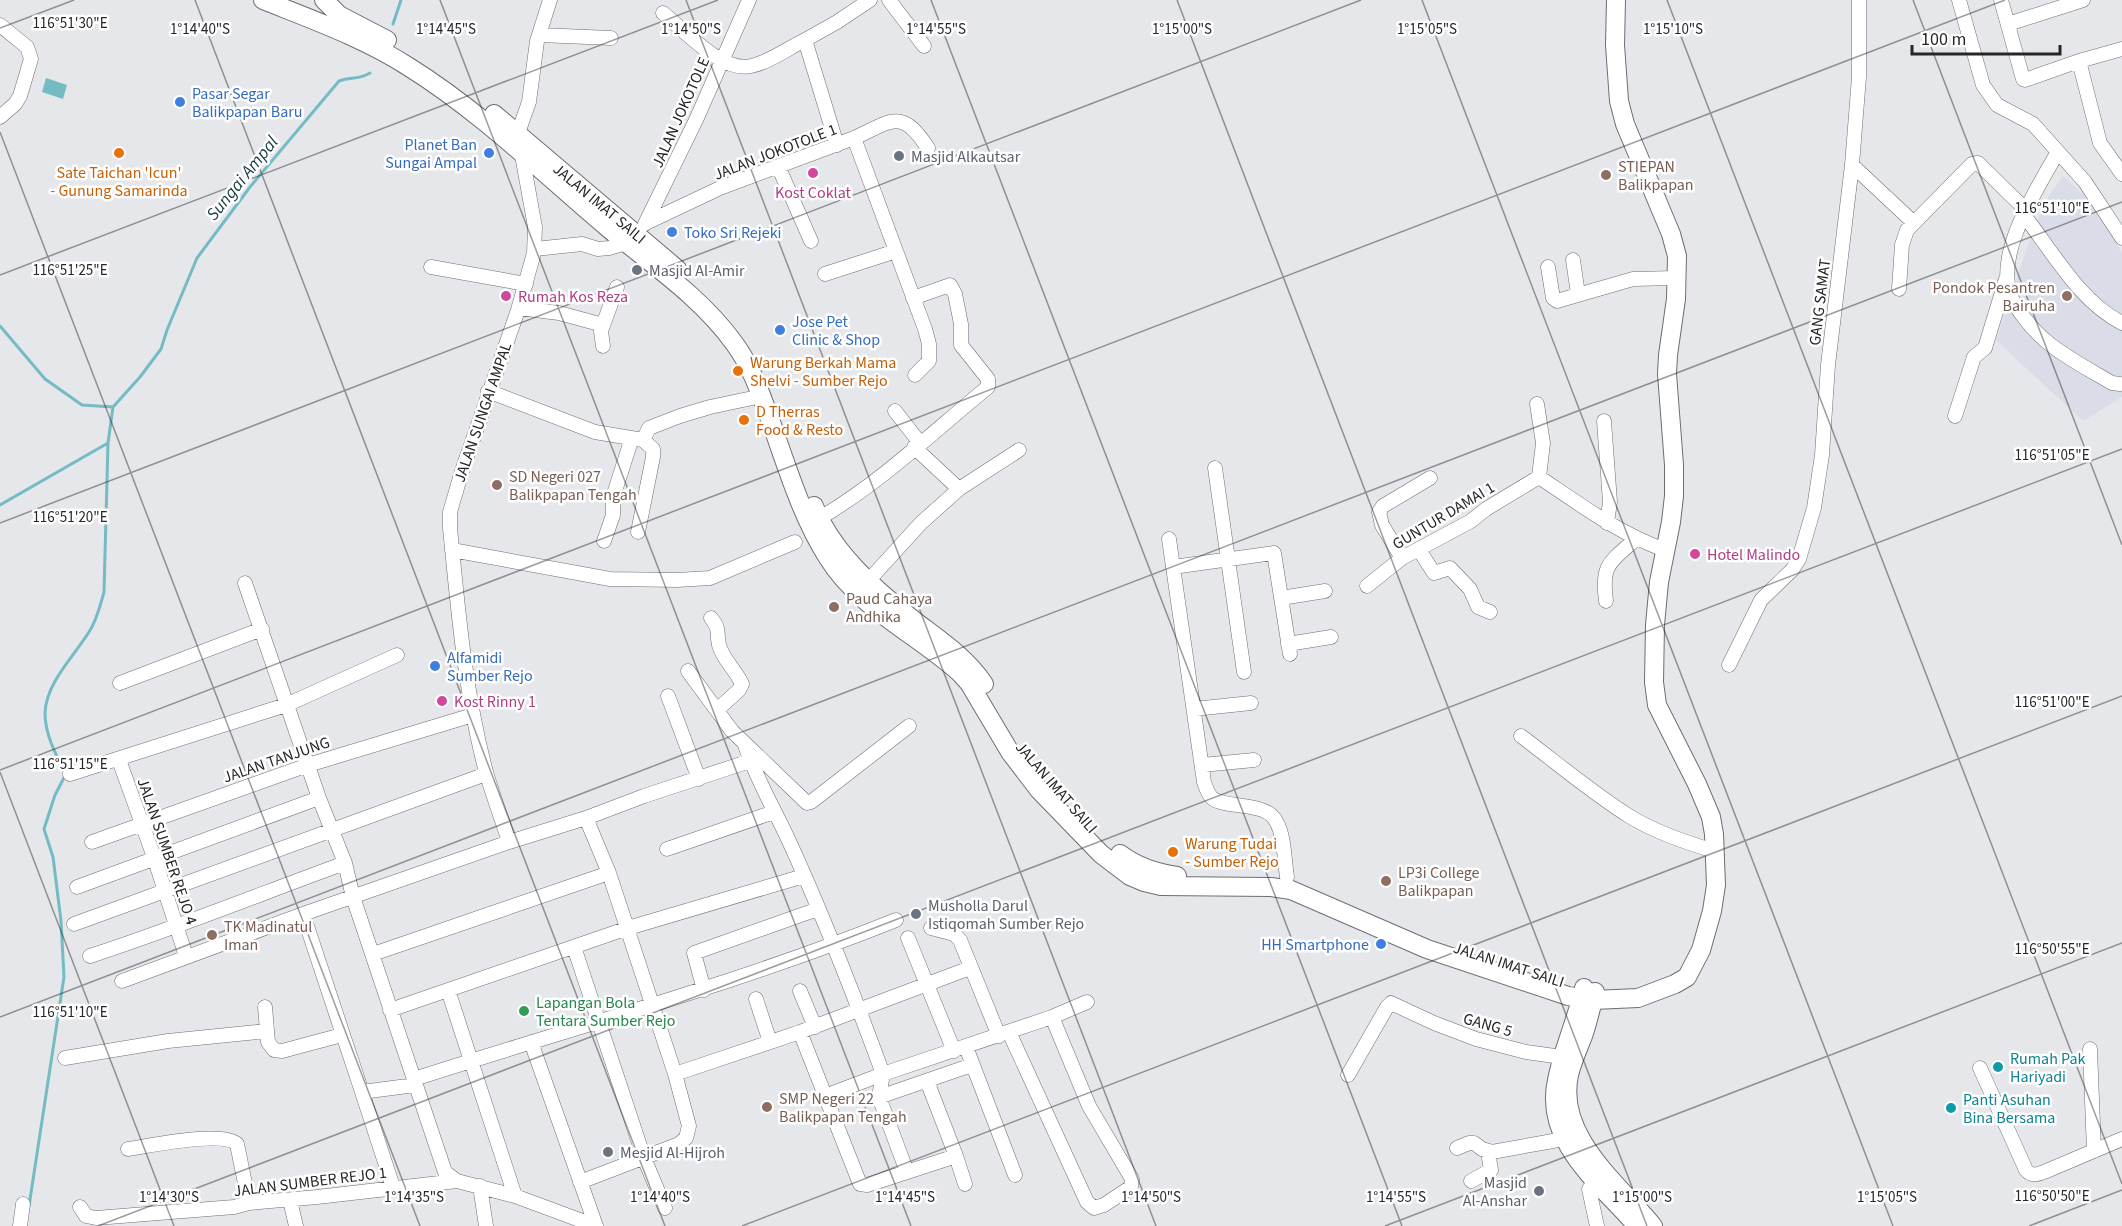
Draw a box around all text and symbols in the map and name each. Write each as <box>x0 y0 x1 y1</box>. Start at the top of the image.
text: 116°51'30"E <box>32 13 108 34</box>
scale bar <box>1912 18 2060 56</box>
text: 1°14'40"S <box>170 19 230 40</box>
text: 1°14'45"S <box>416 19 476 40</box>
text: 1°14'50"S <box>661 19 721 40</box>
text: 1°14'55"S <box>906 19 966 40</box>
text: 1°15'00"S <box>1152 19 1212 40</box>
text: 1°15'05"S <box>1397 19 1457 40</box>
text: 1°15'10"S <box>1643 19 1703 40</box>
text: 100 m <box>1921 27 1966 52</box>
street label: JALAN JOKOTOLE <box>647 54 715 171</box>
place label: Pasar Segar Balikpapan Baru <box>192 83 303 123</box>
marker: Pasar Segar Balikpapan Baru <box>173 95 187 109</box>
street label: JALAN JOKOTOLE 1 <box>711 118 840 186</box>
water label: Sungai Ampal <box>200 130 285 226</box>
place label: Planet Ban Sungai Ampal <box>385 134 477 174</box>
marker: Sate Taichan 'Icun' - Gunung Samarinda <box>112 146 126 160</box>
marker: Planet Ban Sungai Ampal <box>482 146 496 160</box>
place label: Masjid Alkautsar <box>911 146 1021 168</box>
marker: Masjid Alkautsar <box>892 149 906 163</box>
place label: STIEPAN Balikpapan <box>1618 156 1694 196</box>
street label: JALAN IMAT SAILI <box>548 158 651 249</box>
place label: Sate Taichan 'Icun' - Gunung Samarinda <box>50 162 188 202</box>
marker: Kost Coklat <box>806 166 820 180</box>
marker: STIEPAN Balikpapan <box>1599 168 1613 182</box>
place label: Kost Coklat <box>775 182 852 204</box>
text: 116°51'10"E <box>2014 198 2090 219</box>
place label: Toko Sri Rejeki <box>684 222 782 244</box>
marker: Toko Sri Rejeki <box>665 225 679 239</box>
street label: GANG SAMAT <box>1804 257 1836 347</box>
text: 116°51'25"E <box>32 260 108 281</box>
place label: Masjid Al-Amir <box>649 260 745 282</box>
marker: Masjid Al-Amir <box>630 263 644 277</box>
place label: Pondok Pesantren Bairuha <box>1933 277 2055 317</box>
place label: Rumah Kos Reza <box>518 286 628 308</box>
marker: Rumah Kos Reza <box>499 289 513 303</box>
marker: Pondok Pesantren Bairuha <box>2060 289 2074 303</box>
place label: Jose Pet Clinic & Shop <box>792 311 880 351</box>
marker: Jose Pet Clinic & Shop <box>773 323 787 337</box>
street label: JALAN SUNGAI AMPAL <box>449 339 517 485</box>
place label: Warung Berkah Mama Shelvi - Sumber Rejo <box>750 352 896 392</box>
marker: Warung Berkah Mama Shelvi - Sumber Rejo <box>731 364 745 378</box>
place label: D Therras Food & Resto <box>756 401 843 441</box>
marker: D Therras Food & Resto <box>737 413 751 427</box>
text: 116°51'05"E <box>2014 445 2090 466</box>
place label: SD Negeri 027 Balikpapan Tengah <box>509 466 637 506</box>
street label: GUNTUR DAMAI 1 <box>1388 477 1499 555</box>
marker: SD Negeri 027 Balikpapan Tengah <box>490 478 504 492</box>
text: 116°51'20"E <box>32 507 108 528</box>
place label: Hotel Malindo <box>1707 544 1800 566</box>
marker: Hotel Malindo <box>1688 547 1702 561</box>
place label: Paud Cahaya Andhika <box>846 588 932 628</box>
marker: Paud Cahaya Andhika <box>827 600 841 614</box>
place label: Alfamidi Sumber Rejo <box>447 647 533 687</box>
marker: Alfamidi Sumber Rejo <box>428 659 442 673</box>
place label: Kost Rinny 1 <box>454 691 536 713</box>
text: 116°51'00"E <box>2014 692 2090 713</box>
marker: Kost Rinny 1 <box>435 694 449 708</box>
street label: JALAN TANJUNG <box>220 731 333 789</box>
street label: JALAN IMAT SAILI <box>1010 737 1102 838</box>
text: 116°51'15"E <box>32 754 108 775</box>
street label: JALAN SUMBER REJO 4 <box>132 775 203 928</box>
place label: Warung Tudai - Sumber Rejo <box>1185 833 1279 873</box>
marker: Warung Tudai - Sumber Rejo <box>1166 845 1180 859</box>
place label: LP3i College Balikpapan <box>1398 862 1480 902</box>
marker: LP3i College Balikpapan <box>1379 874 1393 888</box>
place label: Musholla Darul Istiqomah Sumber Rejo <box>928 895 1084 935</box>
marker: Musholla Darul Istiqomah Sumber Rejo <box>909 907 923 921</box>
place label: TK Madinatul Iman <box>224 916 312 956</box>
marker: TK Madinatul Iman <box>205 928 219 942</box>
place label: HH Smartphone <box>1261 934 1369 956</box>
marker: HH Smartphone <box>1374 937 1388 951</box>
street label: JALAN IMAT SAILI <box>1450 937 1567 993</box>
text: 116°50'55"E <box>2014 939 2090 960</box>
place label: Lapangan Bola Tentara Sumber Rejo <box>536 992 675 1032</box>
text: 116°51'10"E <box>32 1002 108 1023</box>
marker: Lapangan Bola Tentara Sumber Rejo <box>517 1004 531 1018</box>
street label: GANG 5 <box>1461 1008 1515 1042</box>
place label: Rumah Pak Hariyadi <box>2010 1048 2085 1088</box>
marker: Rumah Pak Hariyadi <box>1991 1060 2005 1074</box>
place label: SMP Negeri 22 Balikpapan Tengah <box>779 1088 907 1128</box>
place label: Panti Asuhan Bina Bersama <box>1963 1089 2055 1129</box>
marker: SMP Negeri 22 Balikpapan Tengah <box>760 1100 774 1114</box>
marker: Panti Asuhan Bina Bersama <box>1944 1101 1958 1115</box>
place label: Mesjid Al-Hijroh <box>620 1142 725 1164</box>
marker: Mesjid Al-Hijroh <box>601 1145 615 1159</box>
street label: JALAN SUMBER REJO 1 <box>232 1162 388 1202</box>
place label: Masjid Al-Anshar <box>1463 1172 1527 1212</box>
marker: Masjid Al-Anshar <box>1532 1184 1546 1198</box>
text: 116°50'50"E <box>2014 1186 2090 1207</box>
text: 1°14'30"S <box>139 1187 199 1208</box>
text: 1°14'35"S <box>384 1187 444 1208</box>
text: 1°14'40"S <box>630 1187 690 1208</box>
text: 1°14'45"S <box>875 1187 935 1208</box>
text: 1°14'50"S <box>1121 1187 1181 1208</box>
text: 1°14'55"S <box>1366 1187 1426 1208</box>
text: 1°15'00"S <box>1612 1187 1672 1208</box>
text: 1°15'05"S <box>1857 1187 1917 1208</box>

